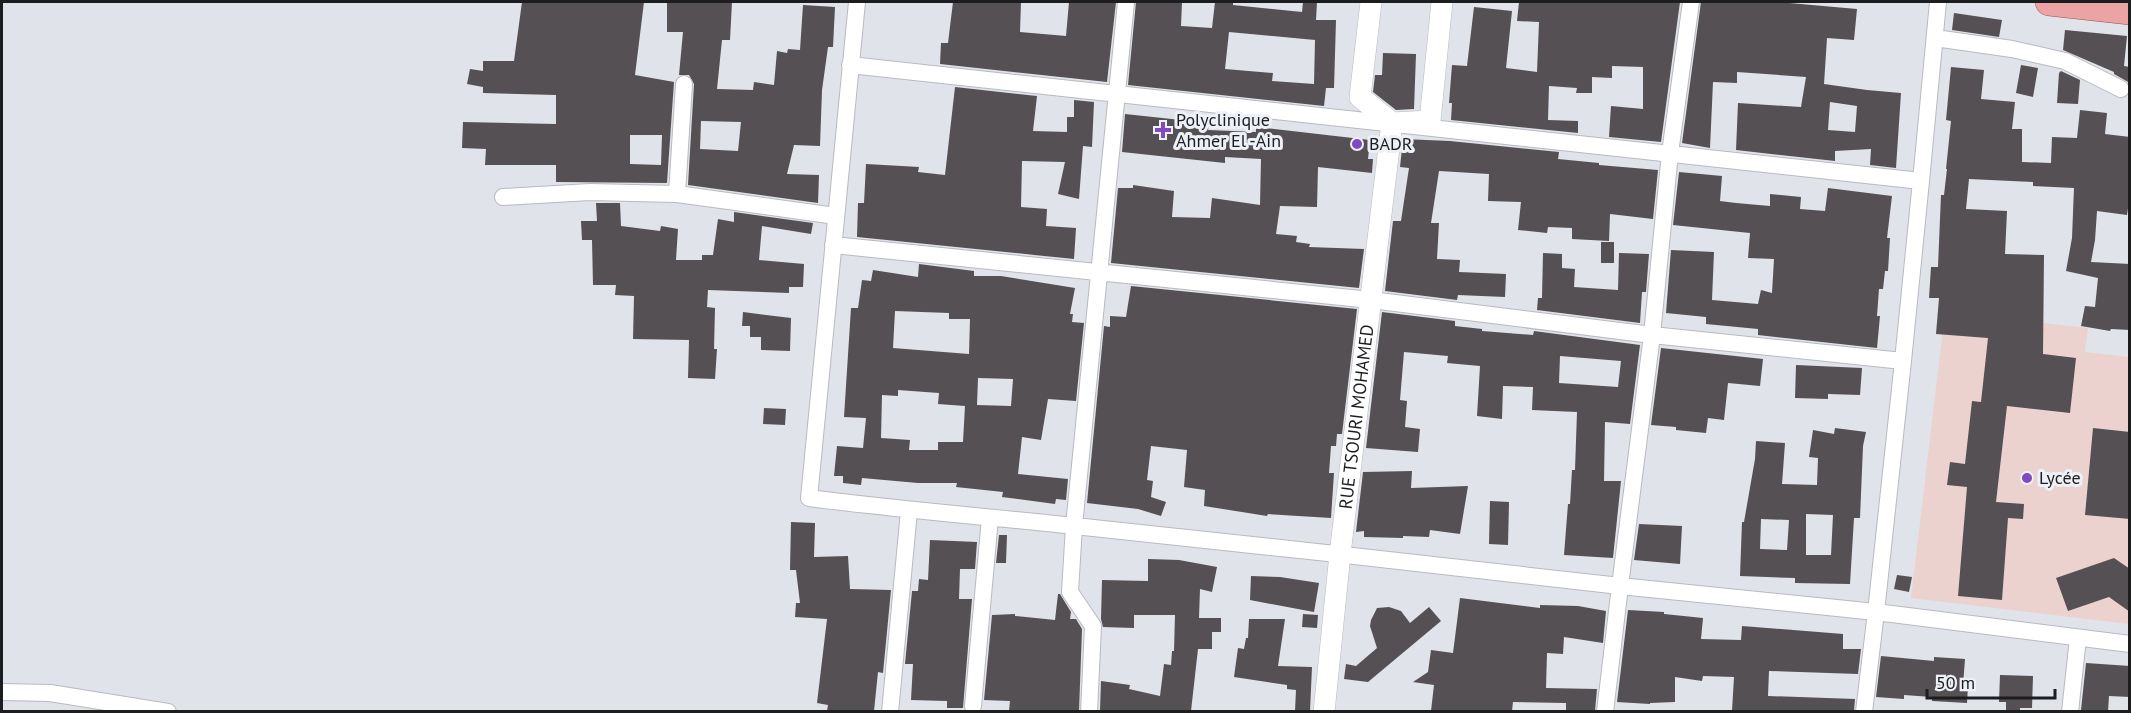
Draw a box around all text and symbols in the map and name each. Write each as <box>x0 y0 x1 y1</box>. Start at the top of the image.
place label: Polyclinique Ahmer El -Ain <box>1176 108 1281 152</box>
marker: Polyclinique Ahmer El -Ain <box>1154 121 1172 139</box>
place label: BADR <box>1369 132 1413 155</box>
marker: BADR <box>1350 137 1364 151</box>
street label: RUE TSOURI MOHAMED <box>1334 323 1379 510</box>
place label: Lycée <box>2039 466 2081 489</box>
marker: Lycée <box>2020 471 2034 485</box>
scale bar <box>1927 662 2054 700</box>
text: 50 m <box>1936 671 1975 694</box>

